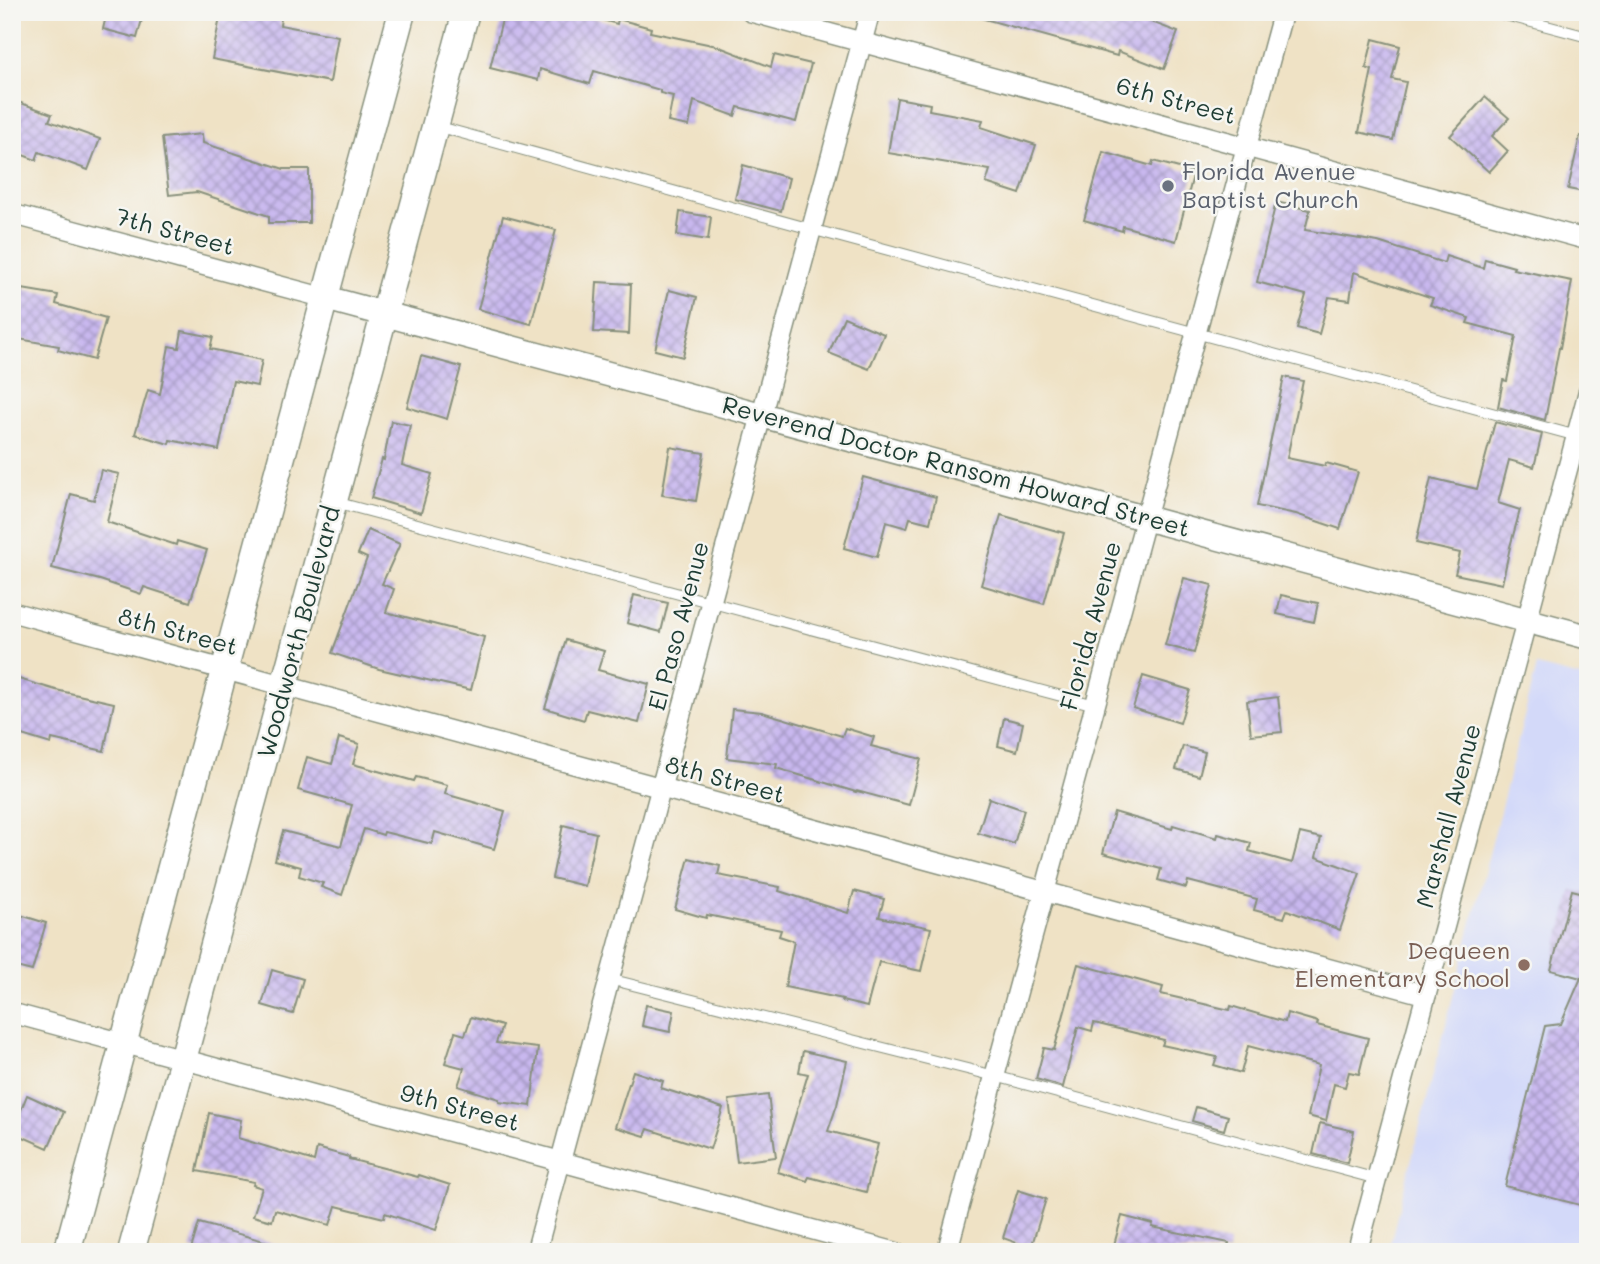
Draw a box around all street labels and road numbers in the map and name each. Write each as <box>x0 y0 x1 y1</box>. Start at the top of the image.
street label: 6th Street <box>1113 69 1240 130</box>
street label: 7th Street <box>113 200 238 261</box>
street label: Reverend Doctor Ransom Howard Street <box>719 388 1194 543</box>
street label: Woodworth Boulevard <box>249 502 346 761</box>
street label: El Paso Avenue <box>640 538 715 714</box>
street label: Florida Avenue <box>1052 538 1127 714</box>
street label: 8th Street <box>115 600 242 661</box>
street label: Marshall Avenue <box>1408 720 1487 911</box>
street label: 8th Street <box>662 748 789 809</box>
street label: 9th Street <box>397 1076 523 1137</box>

